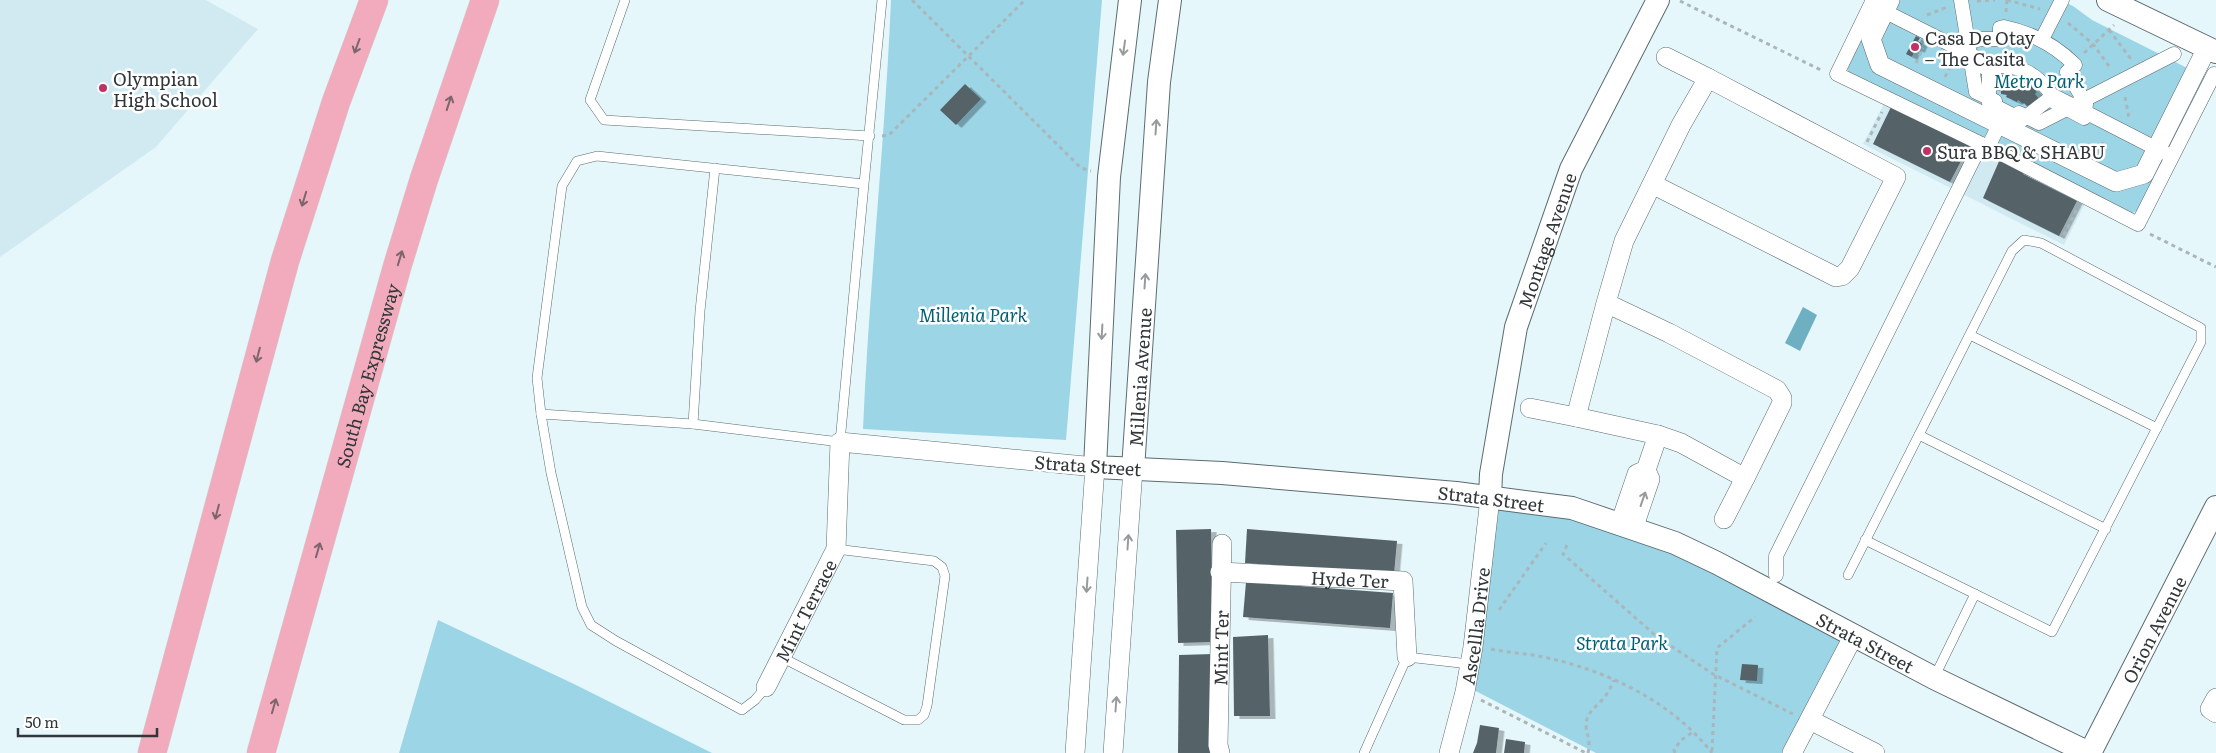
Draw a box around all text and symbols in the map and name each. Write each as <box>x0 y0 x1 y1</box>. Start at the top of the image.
place label: Casa De Otay – The Casita <box>1925 24 2036 72</box>
one-way arrow <box>352 37 361 53</box>
one-way arrow <box>1118 40 1128 56</box>
marker: Casa De Otay – The Casita <box>1909 41 1921 53</box>
place label: Olympian High School <box>113 65 218 113</box>
park label: Metro Park <box>1993 67 2085 94</box>
marker: Olympian High School <box>97 82 109 94</box>
one-way arrow <box>444 96 454 112</box>
one-way arrow <box>1151 120 1160 136</box>
place label: Sura BBQ & SHABU <box>1937 138 2105 165</box>
marker: Sura BBQ & SHABU <box>1921 145 1933 157</box>
street label: Montage Avenue <box>1510 169 1582 312</box>
one-way arrow <box>299 191 308 207</box>
one-way arrow <box>395 251 405 267</box>
one-way arrow <box>1141 273 1150 289</box>
street label: South Bay Expressway <box>328 280 405 471</box>
park label: Millenia Park <box>919 301 1027 328</box>
street label: Millenia Avenue <box>1121 307 1157 448</box>
one-way arrow <box>1097 323 1106 339</box>
one-way arrow <box>253 347 263 363</box>
street label: Strata Street <box>1034 448 1143 482</box>
street label: Strata Street <box>1437 478 1547 518</box>
one-way arrow <box>1639 491 1649 507</box>
one-way arrow <box>212 504 221 520</box>
one-way arrow <box>1123 535 1133 551</box>
one-way arrow <box>314 542 323 558</box>
street label: Mint Terrace <box>767 554 842 666</box>
street label: Hyde Ter <box>1310 563 1390 594</box>
street label: Ascellla Drive <box>1453 566 1496 687</box>
street label: Orion Avenue <box>2115 571 2192 688</box>
one-way arrow <box>1082 577 1091 593</box>
street label: Strata Street <box>1812 605 1920 679</box>
street label: Mint Ter <box>1206 610 1234 686</box>
park label: Strata Park <box>1576 629 1668 656</box>
one-way arrow <box>1112 697 1121 713</box>
one-way arrow <box>270 698 279 714</box>
scale bar <box>18 706 156 738</box>
text: 50 m <box>25 710 59 733</box>

